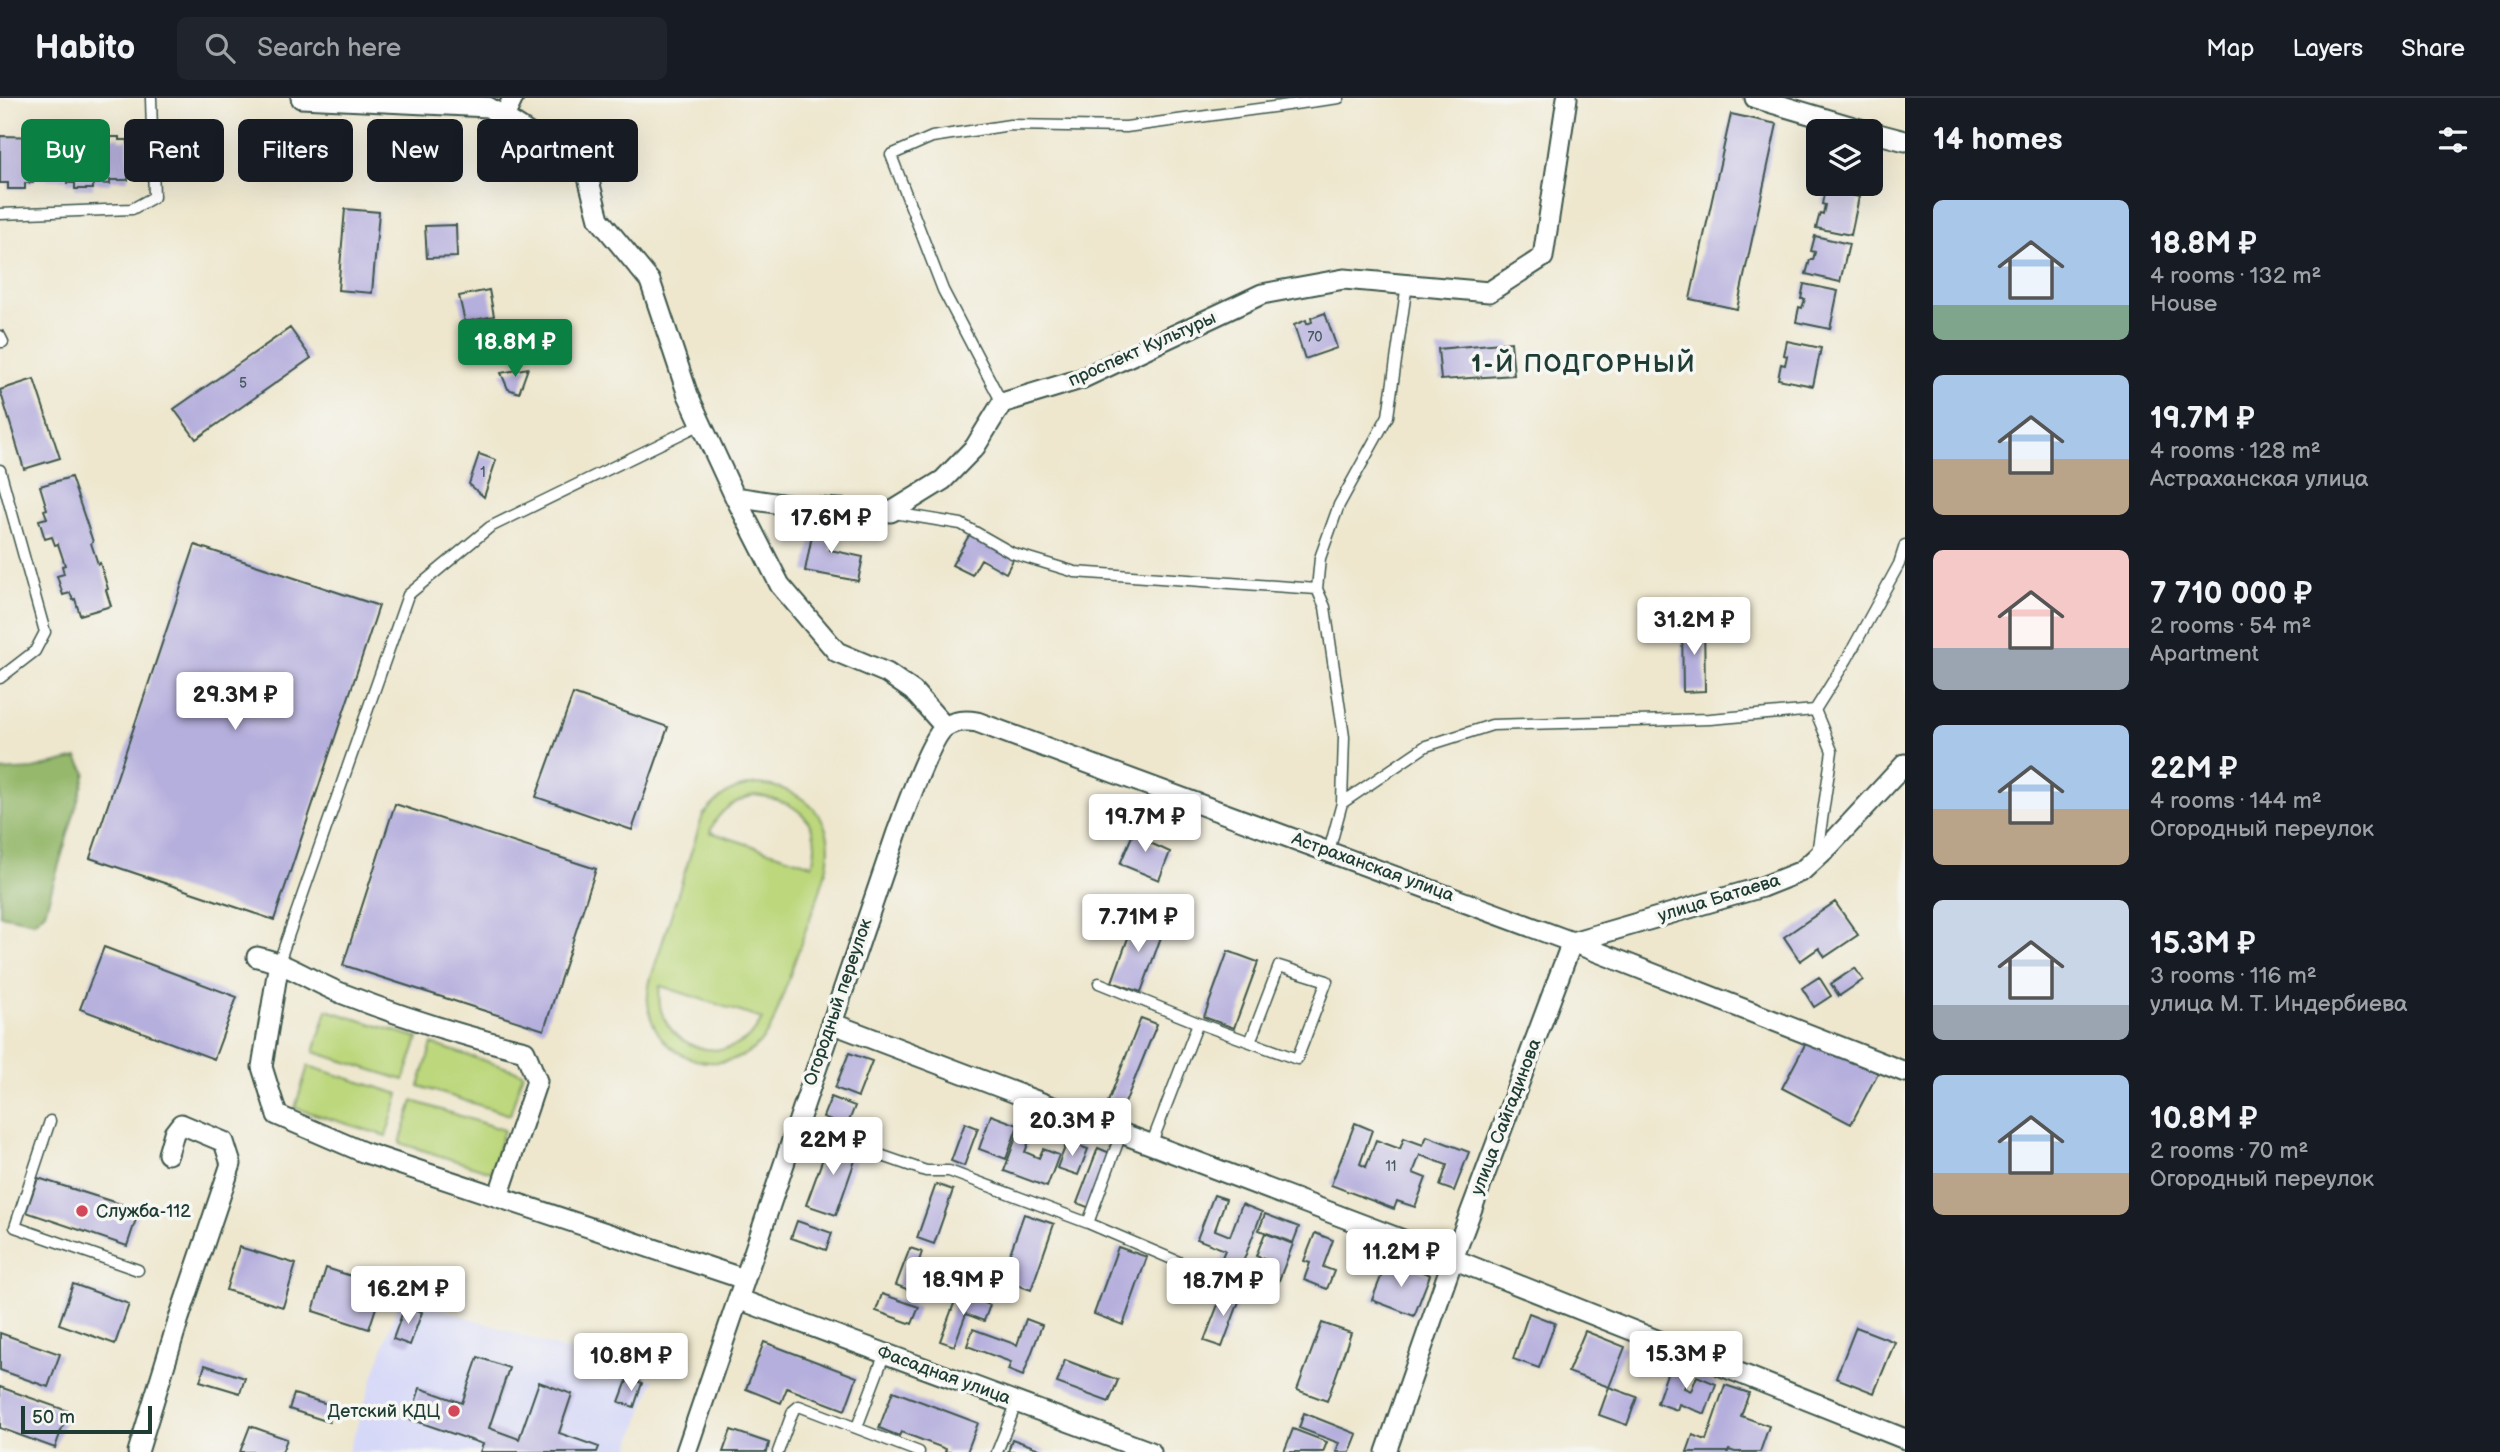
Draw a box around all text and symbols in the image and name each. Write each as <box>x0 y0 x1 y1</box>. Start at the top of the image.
search box <box>177 17 667 80</box>
text: Habito <box>35 28 135 68</box>
icon: search <box>201 29 239 67</box>
text: Search here <box>257 33 401 64</box>
text: Map <box>2206 34 2254 63</box>
text: Layers <box>2292 34 2363 63</box>
text: Share <box>2401 34 2465 63</box>
chip: Buy <box>21 119 110 182</box>
chip: Rent <box>124 119 224 182</box>
chip: Filters <box>238 119 353 182</box>
chip: New <box>367 119 463 182</box>
chip: Apartment <box>477 119 638 182</box>
map controls <box>1806 119 1883 196</box>
button: layers <box>1806 119 1883 196</box>
icon: filters <box>2434 121 2472 159</box>
text: 14 homes <box>1933 122 2062 158</box>
text: 18.8M ₽ <box>2150 226 2257 262</box>
icon: home <box>1989 228 2073 312</box>
text: 4 rooms · 132 m² <box>2150 262 2321 290</box>
text: House <box>2150 290 2217 318</box>
street label: проспект Культуры <box>1065 307 1219 391</box>
pin: 18.8M ₽ <box>450 320 580 379</box>
text: 18.8M ₽ <box>474 328 556 356</box>
house number: 70 <box>1307 329 1323 346</box>
district label: 1-Й ПОДГОРНЫЙ <box>1471 348 1697 379</box>
house number: 5 <box>239 375 247 392</box>
text: 19.7M ₽ <box>2150 401 2255 437</box>
icon: home <box>1989 403 2073 487</box>
text: 4 rooms · 128 m² <box>2150 437 2321 465</box>
house number: 1 <box>480 464 486 481</box>
text: Астраханская улица <box>2150 465 2369 493</box>
pin: 17.6M ₽ <box>766 496 896 555</box>
text: 17.6M ₽ <box>791 504 871 532</box>
text: 7 710 000 ₽ <box>2150 576 2312 612</box>
icon: home <box>1989 578 2073 662</box>
pin: 31.2M ₽ <box>1629 598 1759 657</box>
text: 31.2M ₽ <box>1653 606 1735 634</box>
text: 2 rooms · 54 m² <box>2150 612 2312 640</box>
text: Apartment <box>2150 640 2259 668</box>
pin: 29.3M ₽ <box>170 672 300 732</box>
text: 29.3M ₽ <box>192 681 278 709</box>
text: 22M ₽ <box>2150 751 2237 787</box>
icon: home <box>1989 753 2073 837</box>
text: 4 rooms · 144 m² <box>2150 787 2322 815</box>
pin: 19.7M ₽ <box>1080 794 1210 854</box>
text: 19.7M ₽ <box>1105 803 1185 831</box>
text: Огородный переулок <box>2150 815 2374 843</box>
street label: Астраханская улица <box>1288 828 1457 906</box>
street label: улица Батаева <box>1655 869 1783 927</box>
pin: 7.71M ₽ <box>1073 894 1203 954</box>
text: 7.71M ₽ <box>1098 903 1178 931</box>
street label: Огородный переулок <box>800 915 877 1088</box>
text: 15.3M ₽ <box>2150 926 2255 962</box>
icon: home <box>1989 928 2073 1012</box>
text: 3 rooms · 116 m² <box>2150 962 2317 990</box>
text: улица М. Т. Индербиева <box>2150 990 2408 1018</box>
street label: улица Сайгадинова <box>1467 1036 1546 1198</box>
pin: 20.3M ₽ <box>1007 1098 1137 1158</box>
text: 10.8M ₽ <box>2150 1101 2257 1137</box>
icon: home <box>1989 1103 2073 1187</box>
text: 20.3M ₽ <box>1029 1107 1115 1135</box>
pin: 22M ₽ <box>784 1118 882 1177</box>
text: 22M ₽ <box>800 1126 866 1154</box>
text: 2 rooms · 70 m² <box>2150 1137 2309 1165</box>
house number: 11 <box>1386 1158 1396 1175</box>
text: Огородный переулок <box>2150 1165 2374 1193</box>
place label: Служба-112 <box>96 1201 191 1222</box>
marker: Служба-112 <box>74 1203 90 1219</box>
pin: 11.2M ₽ <box>1336 1230 1466 1289</box>
text: 11.2M ₽ <box>1362 1238 1440 1266</box>
pin: 18.9M ₽ <box>898 1258 1028 1317</box>
pin: 18.7M ₽ <box>1158 1258 1288 1318</box>
pin: 16.2M ₽ <box>343 1266 473 1326</box>
text: 18.9M ₽ <box>922 1266 1004 1294</box>
text: 18.7M ₽ <box>1183 1267 1263 1295</box>
text: 16.2M ₽ <box>367 1275 449 1303</box>
pin: 15.3M ₽ <box>1621 1332 1751 1391</box>
pin: 10.8M ₽ <box>566 1334 696 1393</box>
text: 15.3M ₽ <box>1646 1340 1726 1368</box>
street label: Фасадная улица <box>874 1341 1014 1409</box>
text: 10.8M ₽ <box>590 1342 672 1370</box>
place label: Детский КДЦ <box>327 1401 440 1422</box>
scale bar <box>21 1403 152 1435</box>
marker: Детский КДЦ <box>446 1403 462 1419</box>
text: 50 m <box>32 1406 75 1429</box>

